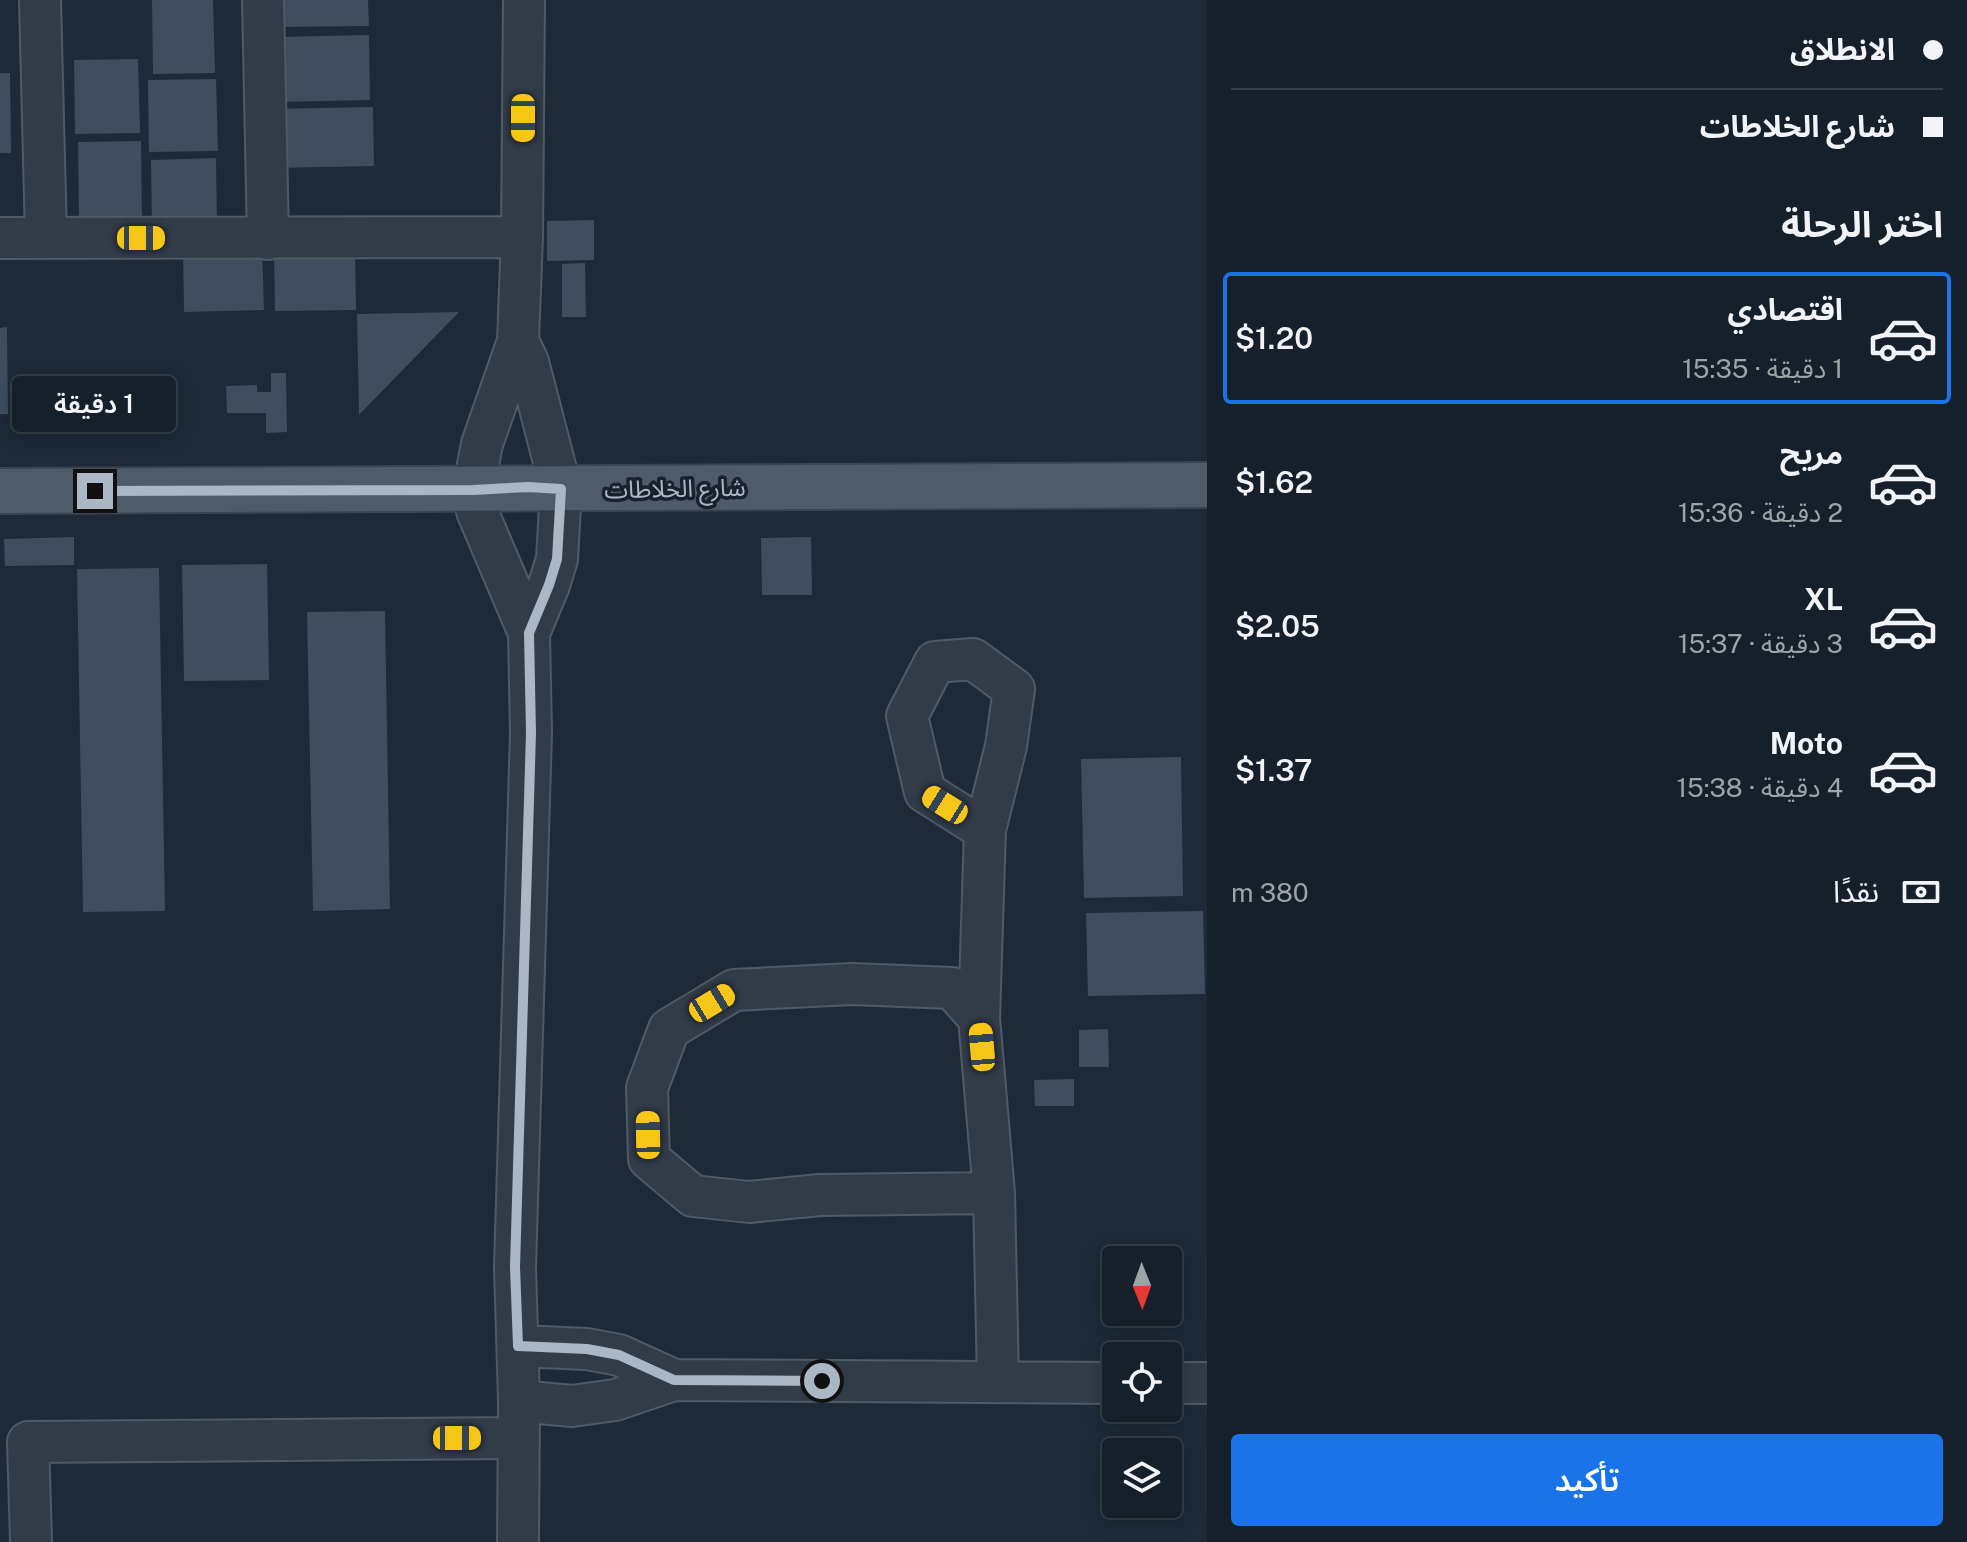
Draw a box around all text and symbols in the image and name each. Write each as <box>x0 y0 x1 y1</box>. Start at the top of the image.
text: الانطلاق <box>1790 31 1895 67</box>
car <box>511 94 535 142</box>
text: شارع الخلاطات <box>1700 108 1895 144</box>
text: اختر الرحلة <box>1781 203 1943 245</box>
car <box>117 226 165 250</box>
text: اقتصادي <box>1728 291 1843 327</box>
icon: car <box>1867 302 1939 374</box>
text: $1.20 <box>1235 320 1313 356</box>
text: 1 دقيقة · 15:35 <box>1682 353 1843 384</box>
callout: 1 دقيقة <box>13 375 177 431</box>
text: 1 دقيقة <box>54 388 134 419</box>
text: مريح <box>1780 435 1843 471</box>
icon: car <box>1867 446 1939 518</box>
text: $1.62 <box>1235 464 1313 500</box>
route end <box>77 473 113 509</box>
street label: شارع الخلاطات <box>604 473 746 507</box>
text: 2 دقيقة · 15:36 <box>1678 497 1843 528</box>
text: XL <box>1804 581 1843 617</box>
icon: car <box>1867 590 1939 662</box>
text: $2.05 <box>1235 608 1320 644</box>
text: 3 دقيقة · 15:37 <box>1678 628 1843 659</box>
text: Moto <box>1770 725 1843 761</box>
icon: car <box>1867 734 1939 806</box>
text: $1.37 <box>1235 752 1313 788</box>
text: 4 دقيقة · 15:38 <box>1677 772 1843 803</box>
car <box>918 782 972 828</box>
icon: cash <box>1899 870 1943 914</box>
text: نقدًا <box>1833 873 1879 909</box>
text: 380 m <box>1231 877 1309 908</box>
car <box>685 980 739 1026</box>
car <box>968 1022 996 1072</box>
car <box>636 1111 660 1159</box>
north arrow <box>1102 1246 1182 1326</box>
map controls <box>1102 1246 1182 1518</box>
button: locate <box>1102 1342 1182 1422</box>
route start <box>804 1363 840 1399</box>
car <box>433 1426 481 1450</box>
button: تأكيد <box>1231 1434 1943 1526</box>
button: layers <box>1102 1438 1182 1518</box>

